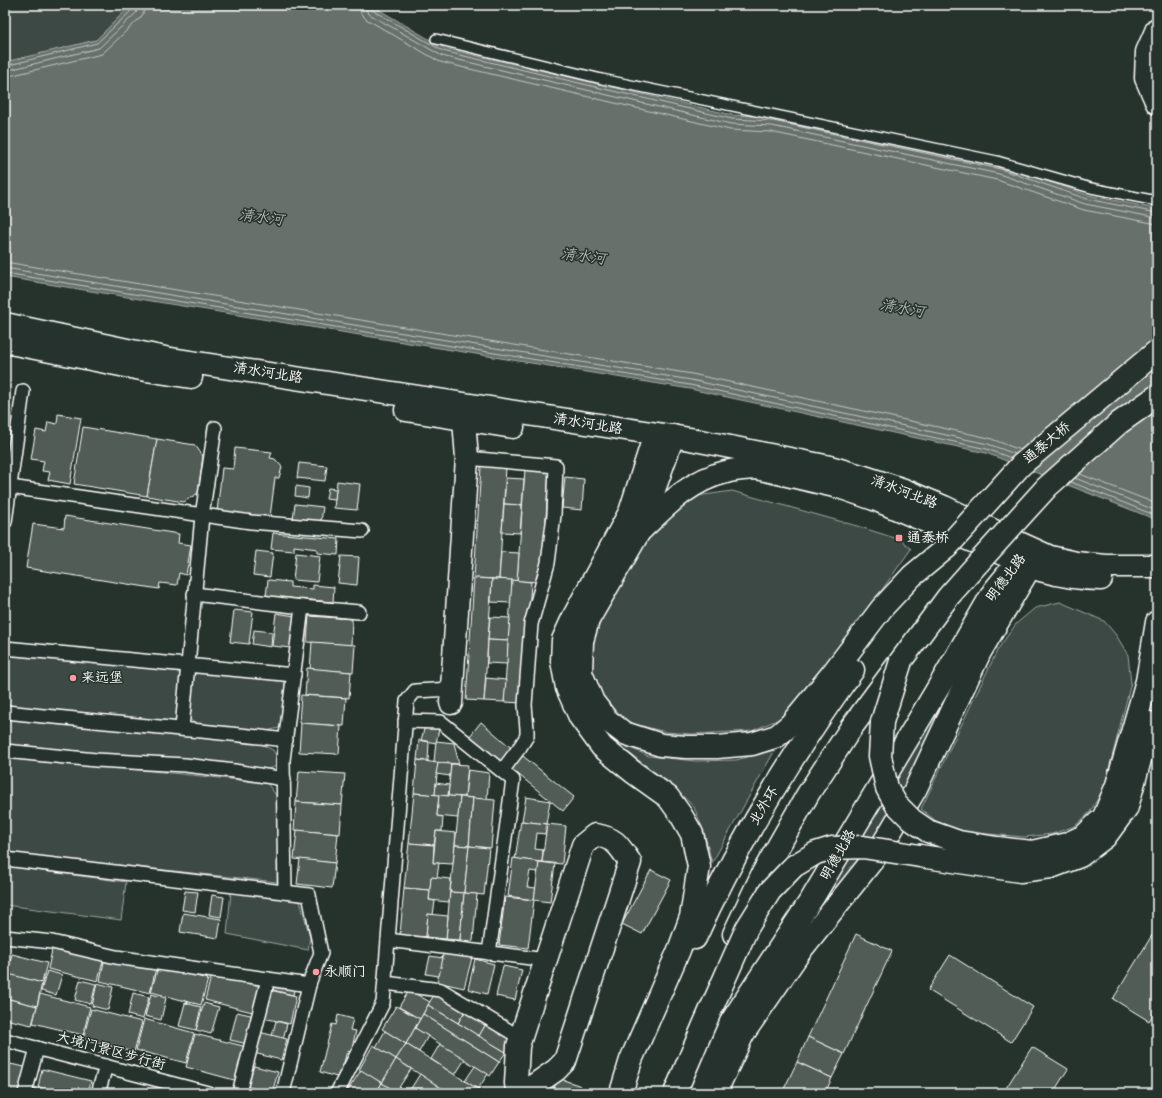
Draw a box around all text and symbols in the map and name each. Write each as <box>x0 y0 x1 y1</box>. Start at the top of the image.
water label: 清水河 <box>237 205 288 231</box>
water label: 清水河 <box>559 244 610 270</box>
water label: 清水河 <box>878 295 929 323</box>
street label: 清水河北路 <box>232 359 304 387</box>
street label: 清水河北路 <box>552 410 624 438</box>
street label: 通泰大桥 <box>1020 418 1074 468</box>
street label: 清水河北路 <box>868 471 940 513</box>
place label: 通泰桥 <box>907 529 949 547</box>
marker: 通泰桥 <box>894 533 904 543</box>
street label: 明德北路 <box>982 550 1030 606</box>
place label: 来远堡 <box>81 669 123 687</box>
marker: 来远堡 <box>68 673 78 683</box>
street label: 北外环 <box>745 783 783 829</box>
street label: 明德北路 <box>816 826 860 884</box>
place label: 永顺门 <box>324 963 366 981</box>
marker: 永顺门 <box>311 967 321 977</box>
street label: 大境门景区步行街 <box>55 1028 167 1074</box>

